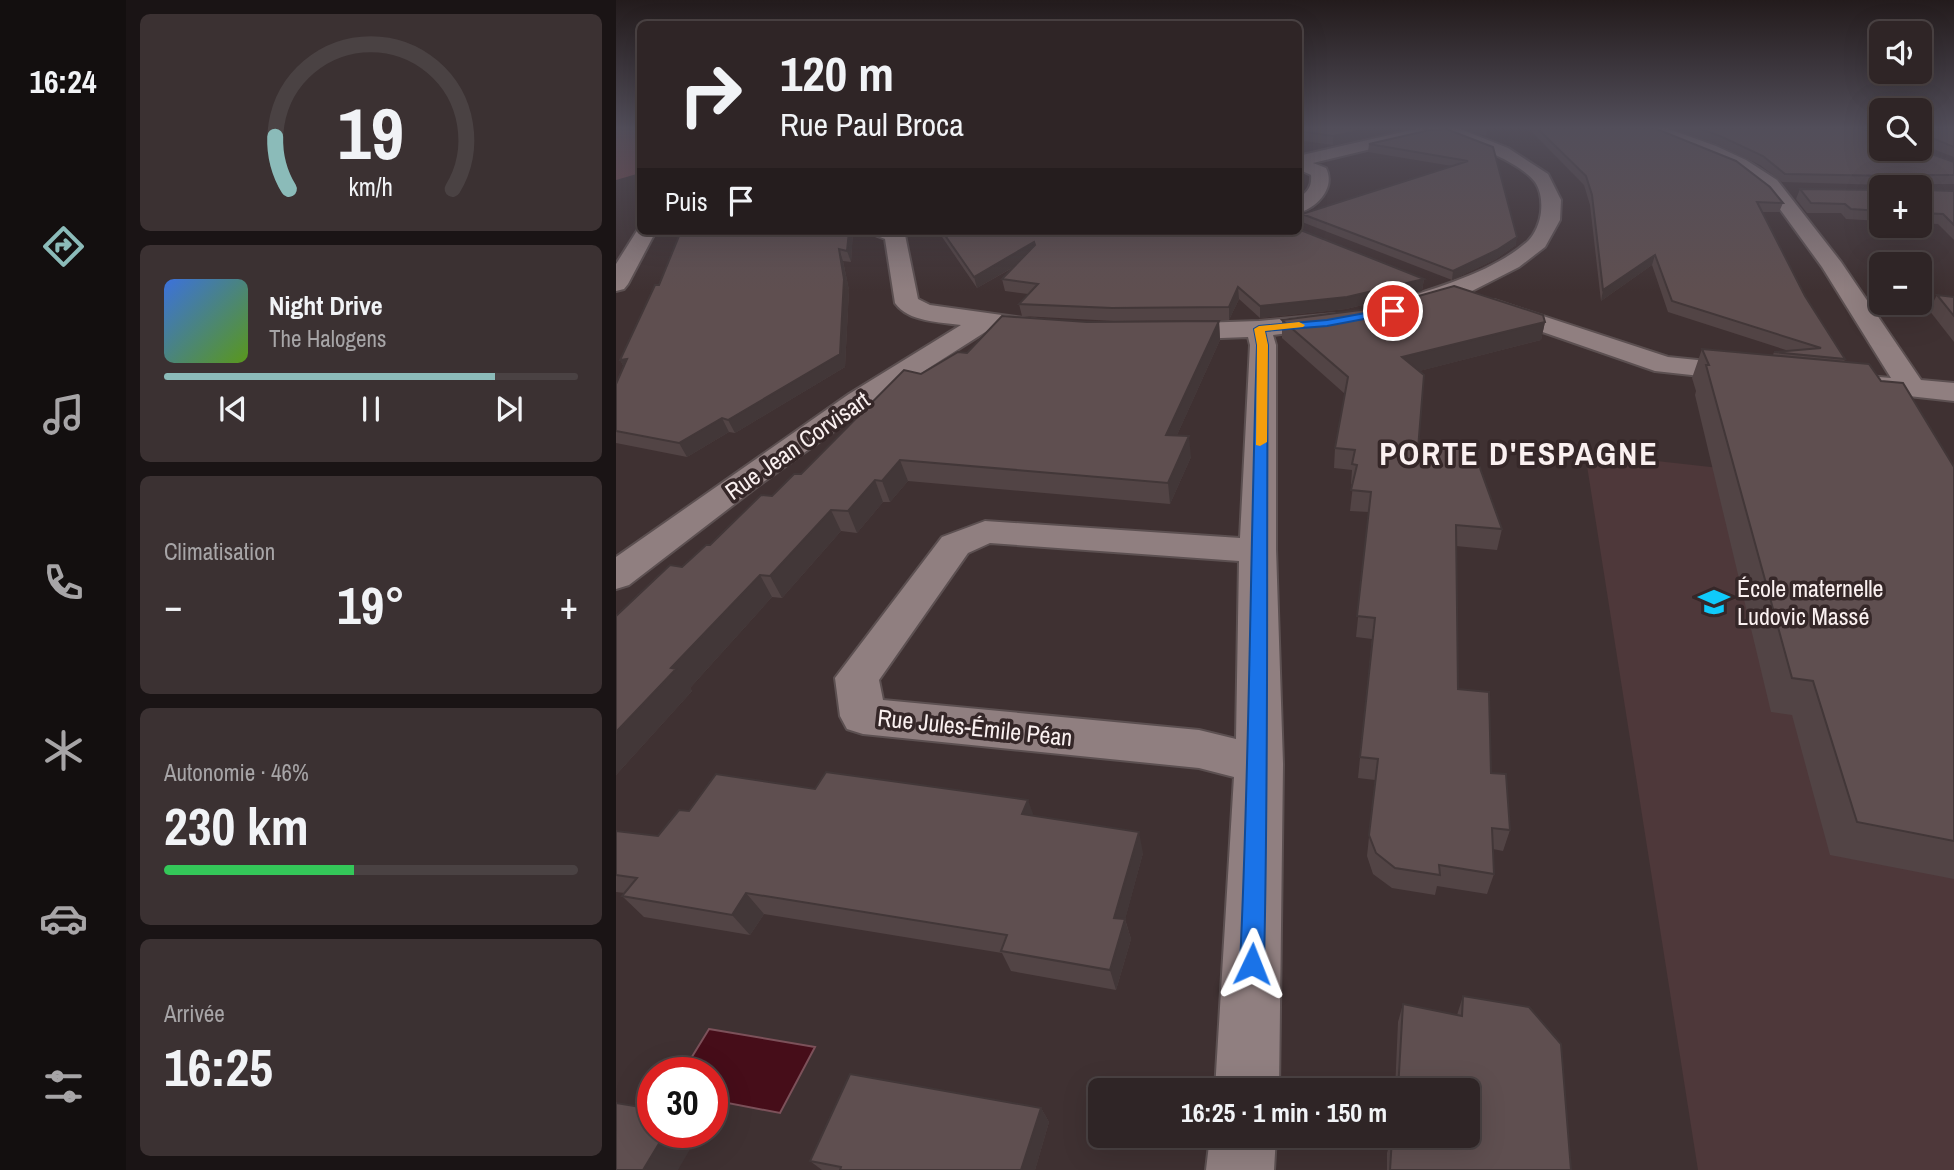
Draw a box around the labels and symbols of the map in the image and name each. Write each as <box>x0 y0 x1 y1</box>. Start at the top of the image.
pin <box>1363 281 1423 341</box>
street label: Rue Jean Corvisart <box>718 383 876 507</box>
district label: PORTE D'ESPAGNE <box>1379 432 1659 475</box>
place label: École maternelle Ludovic Massé <box>1737 572 1884 632</box>
school or university icon: École maternelle Ludovic Massé <box>1697 585 1731 619</box>
street label: Rue Jules-Émile Péan <box>876 701 1074 753</box>
position arrow <box>1215 927 1289 1001</box>
speed limit sign: 30 <box>637 1057 728 1148</box>

